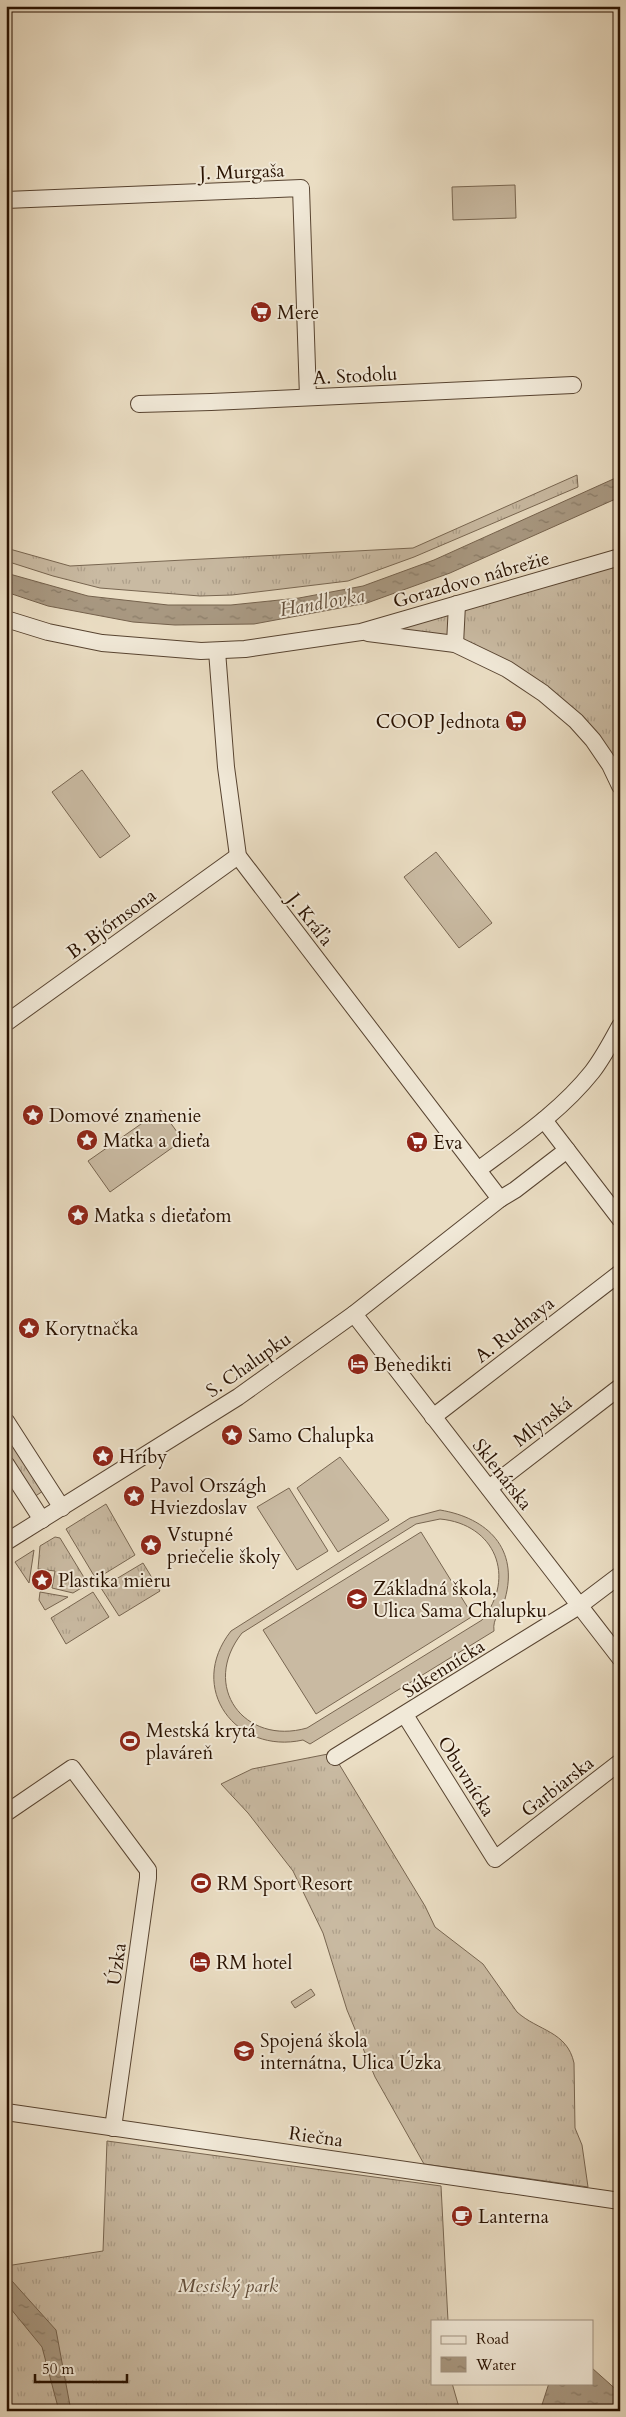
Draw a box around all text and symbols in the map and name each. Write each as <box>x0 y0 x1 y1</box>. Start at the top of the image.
street label: J. Murgaša <box>196 158 285 187</box>
supermarket icon: Mere <box>249 300 273 324</box>
place label: Mere <box>277 300 319 326</box>
street label: A. Stodolu <box>312 361 398 391</box>
street label: Gorazdovo nábrežie <box>390 545 552 615</box>
water label: Handlovka <box>277 582 367 623</box>
place label: COOP Jednota <box>376 709 500 735</box>
supermarket icon: COOP Jednota <box>504 709 528 733</box>
street label: B. Bjőrnsona <box>62 883 162 965</box>
street label: J. Kráľa <box>279 885 339 952</box>
place icon: Domové znamenie <box>21 1103 45 1127</box>
place label: Domové znamenie <box>49 1103 201 1129</box>
place icon: Matka a dieťa <box>75 1128 99 1152</box>
place label: Matka a dieťa <box>103 1128 210 1154</box>
supermarket icon: Eva <box>405 1130 429 1154</box>
place label: Eva <box>433 1130 463 1156</box>
place icon: Matka s dieťaťom <box>66 1203 90 1227</box>
place label: Matka s dieťaťom <box>94 1203 232 1229</box>
street label: A. Rudnaya <box>469 1290 560 1369</box>
place icon: Korytnačka <box>17 1316 41 1340</box>
place label: Korytnačka <box>45 1316 138 1342</box>
street label: S. Chalupku <box>201 1326 296 1404</box>
hotel icon: Benedikti <box>346 1352 370 1376</box>
place label: Benedikti <box>374 1352 452 1378</box>
street label: Mlynská <box>508 1391 578 1453</box>
place icon: Samo Chalupka <box>220 1423 244 1447</box>
place label: Samo Chalupka <box>248 1423 374 1449</box>
street label: Sklenárska <box>466 1434 538 1516</box>
place icon: Hríby <box>91 1444 115 1468</box>
place label: Hríby <box>119 1444 167 1470</box>
place label: Pavol Országh Hviezdoslav <box>150 1473 267 1521</box>
place icon: Pavol Országh Hviezdoslav <box>122 1484 146 1508</box>
place label: Vstupné priečelie školy <box>167 1522 281 1570</box>
place icon: Vstupné priečelie školy <box>139 1533 163 1557</box>
place icon: Plastika mieru <box>30 1568 54 1592</box>
place label: Plastika mieru <box>58 1568 171 1594</box>
place label: Základná škola, Ulica Sama Chalupku <box>373 1576 547 1624</box>
school or university icon: Základná škola, Ulica Sama Chalupku <box>345 1587 369 1611</box>
street label: Súkennícka <box>397 1633 490 1704</box>
place label: Mestská krytá plaváreň <box>146 1718 256 1766</box>
sports icon: Mestská krytá plaváreň <box>118 1729 142 1753</box>
street label: Obuvnícka <box>431 1732 501 1822</box>
street label: Garbiarska <box>516 1750 599 1823</box>
sports icon: RM Sport Resort <box>189 1871 213 1895</box>
place label: RM Sport Resort <box>217 1871 352 1897</box>
street label: Úzka <box>101 1941 133 1987</box>
hotel icon: RM hotel <box>188 1950 212 1974</box>
place label: RM hotel <box>216 1950 292 1976</box>
place label: Spojená škola internátna, Ulica Úzka <box>260 2028 442 2076</box>
school or university icon: Spojená škola internátna, Ulica Úzka <box>232 2039 256 2063</box>
street label: Riečna <box>287 2120 345 2154</box>
cafe icon: Lanterna <box>450 2204 474 2228</box>
place label: Lanterna <box>478 2204 549 2230</box>
park label: Mestský park <box>178 2273 279 2299</box>
legend <box>431 2320 594 2384</box>
text: Road <box>476 2329 509 2349</box>
scale bar <box>35 2352 128 2384</box>
text: Water <box>475 2355 517 2375</box>
text: 50 m <box>42 2359 74 2379</box>

